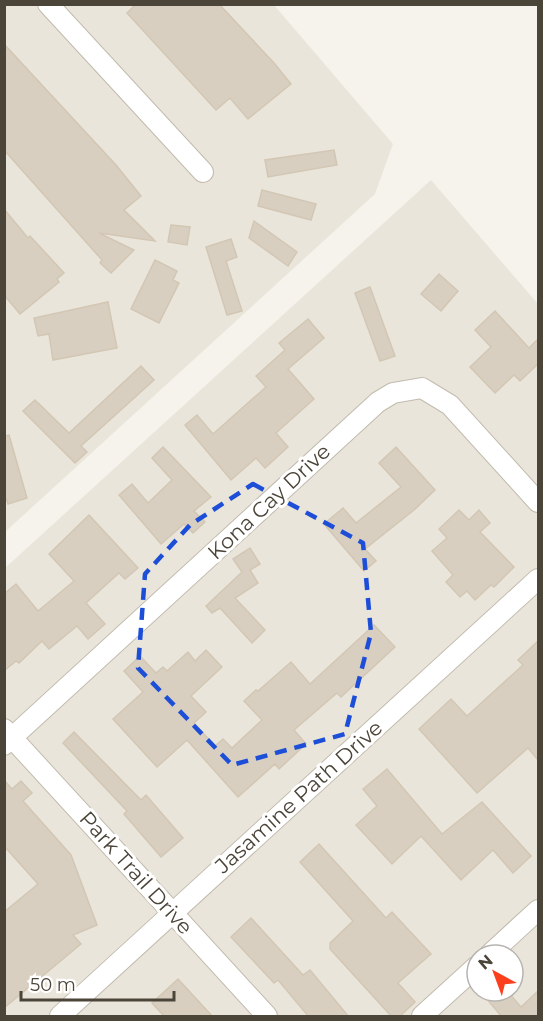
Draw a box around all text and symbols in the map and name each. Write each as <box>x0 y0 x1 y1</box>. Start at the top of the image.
street label: Kona Cay Drive <box>202 439 335 565</box>
street label: Jasamine Path Drive <box>209 715 387 879</box>
street label: Park Trail Drive <box>75 806 198 939</box>
north arrow <box>465 943 525 1003</box>
text: N <box>474 951 497 973</box>
scale bar <box>21 964 174 1002</box>
text: 50 m <box>30 974 76 996</box>

